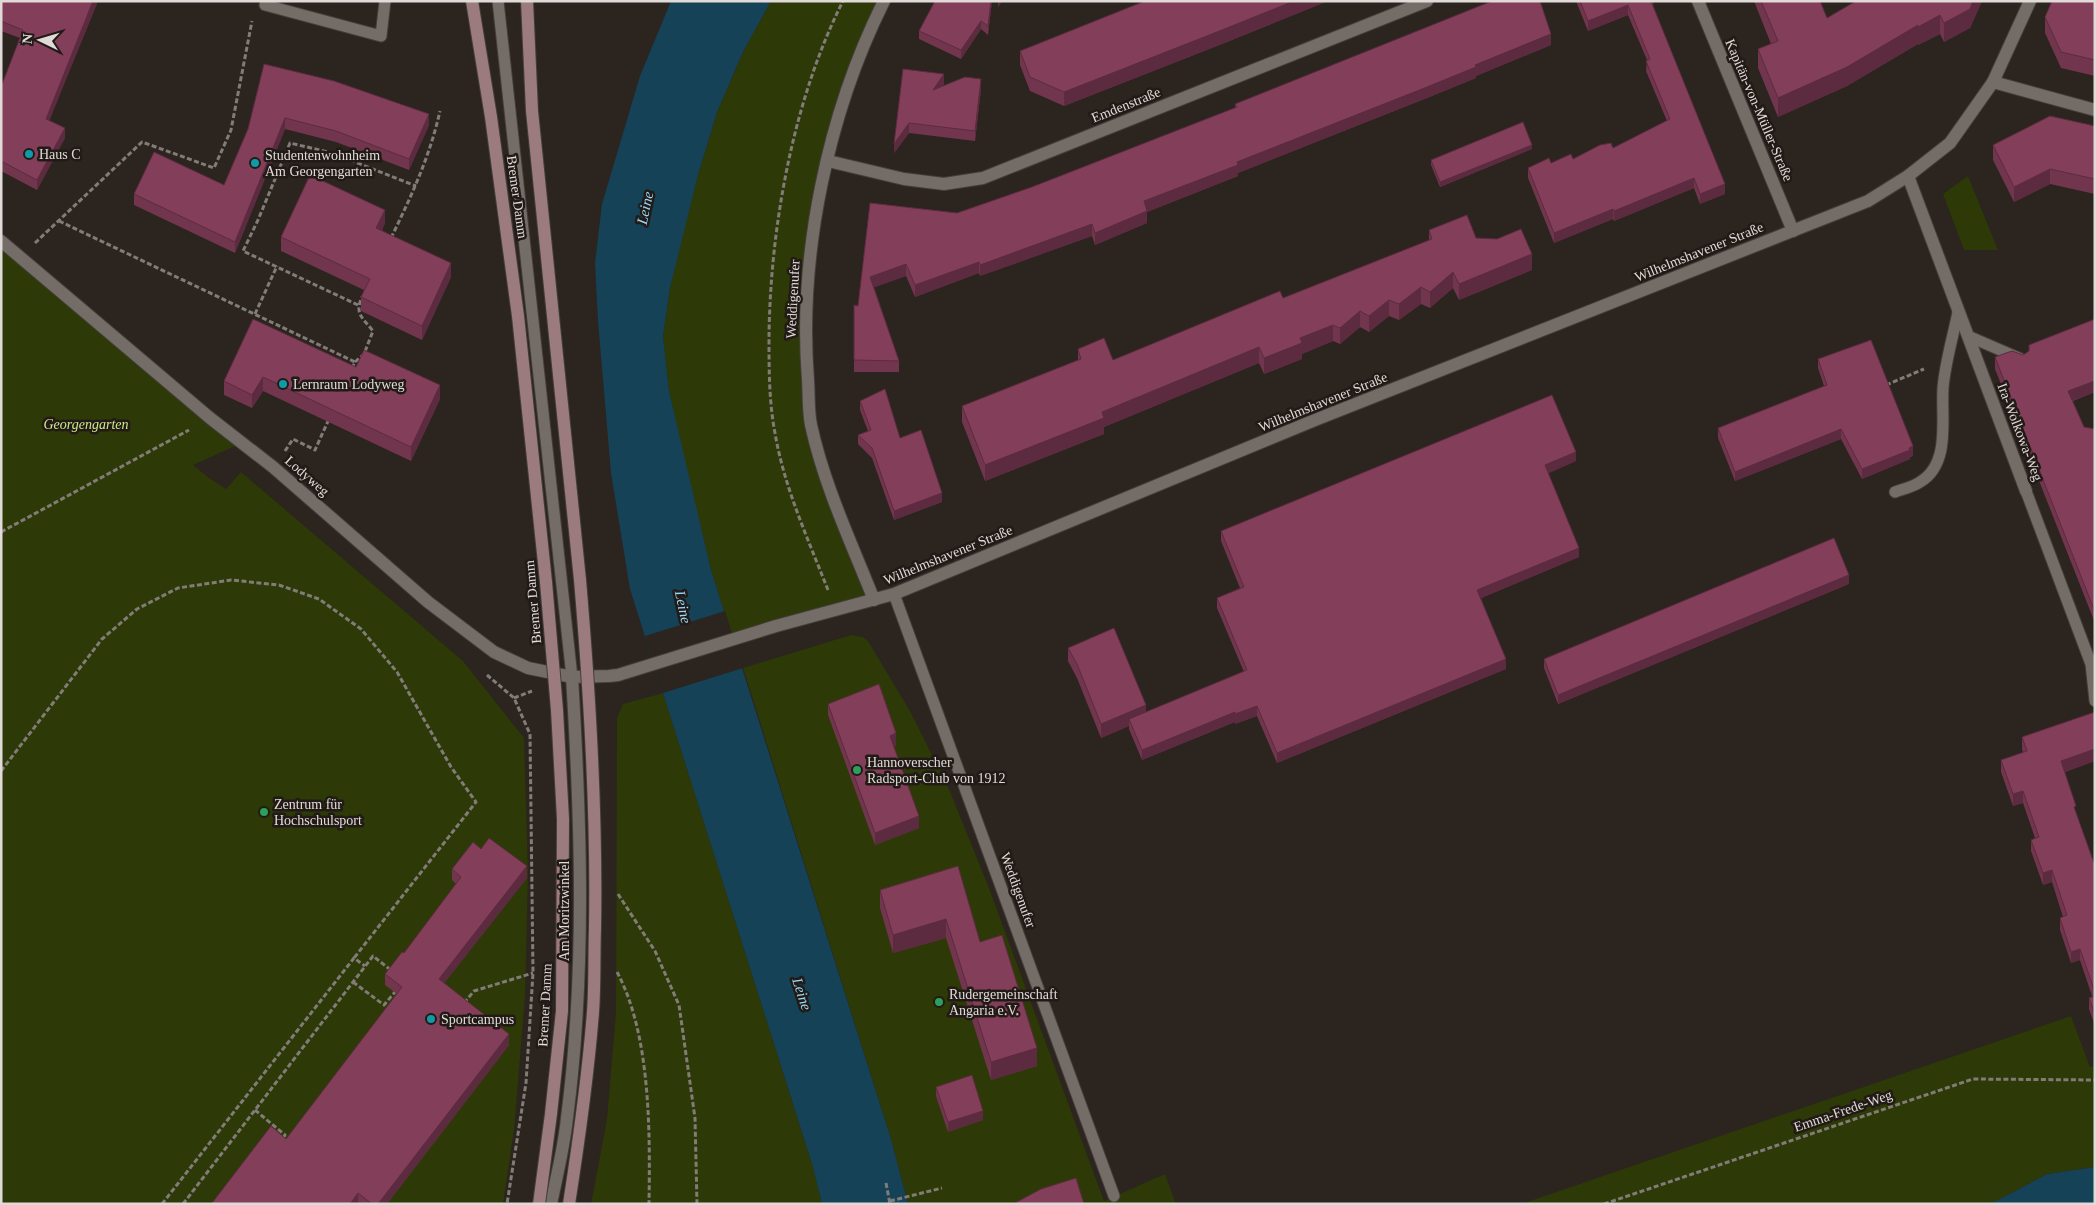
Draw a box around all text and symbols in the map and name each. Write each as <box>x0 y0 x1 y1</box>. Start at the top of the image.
north arrow <box>15 15 65 65</box>
text: N <box>20 33 35 45</box>
street label: Kapitän-von-Müller-Straße <box>1722 37 1796 183</box>
street label: Emdenstraße <box>1089 84 1163 126</box>
place label: Haus C <box>39 147 81 162</box>
marker: Haus C <box>23 148 35 160</box>
place label: Studentenwohnheim Am Georgengarten <box>265 148 380 179</box>
street label: Bremer Damm <box>504 155 530 240</box>
marker: Studentenwohnheim Am Georgengarten <box>249 157 261 169</box>
water label: Leine <box>634 190 656 227</box>
street label: Wilhelmshavener Straße <box>1632 219 1766 285</box>
street label: Weddigenufer <box>783 259 803 339</box>
street label: Wilhelmshavener Straße <box>1256 369 1390 435</box>
place label: Lernraum Lodyweg <box>293 377 405 392</box>
marker: Lernraum Lodyweg <box>277 378 289 390</box>
street label: Ira-Wolkowa-Weg <box>1994 381 2046 483</box>
park label: Georgengarten <box>43 417 129 432</box>
street label: Lodyweg <box>282 453 332 499</box>
street label: Wilhelmshavener Straße <box>881 522 1015 588</box>
street label: Bremer Damm <box>522 560 544 644</box>
water label: Leine <box>672 588 694 625</box>
place label: Hannoverscher Radsport-Club von 1912 <box>867 755 1005 786</box>
marker: Hannoverscher Radsport-Club von 1912 <box>851 764 863 776</box>
place label: Zentrum für Hochschulsport <box>274 797 362 828</box>
marker: Zentrum für Hochschulsport <box>258 806 270 818</box>
street label: Weddigenufer <box>997 850 1039 930</box>
street label: Am Moritzwinkel <box>557 861 572 961</box>
street label: Bremer Damm <box>535 963 555 1047</box>
water label: Leine <box>789 975 815 1013</box>
place label: Rudergemeinschaft Angaria e.V. <box>949 987 1058 1018</box>
marker: Rudergemeinschaft Angaria e.V. <box>933 996 945 1008</box>
place label: Sportcampus <box>441 1012 514 1027</box>
marker: Sportcampus <box>425 1013 437 1025</box>
street label: Emma-Frede-Weg <box>1792 1087 1894 1135</box>

